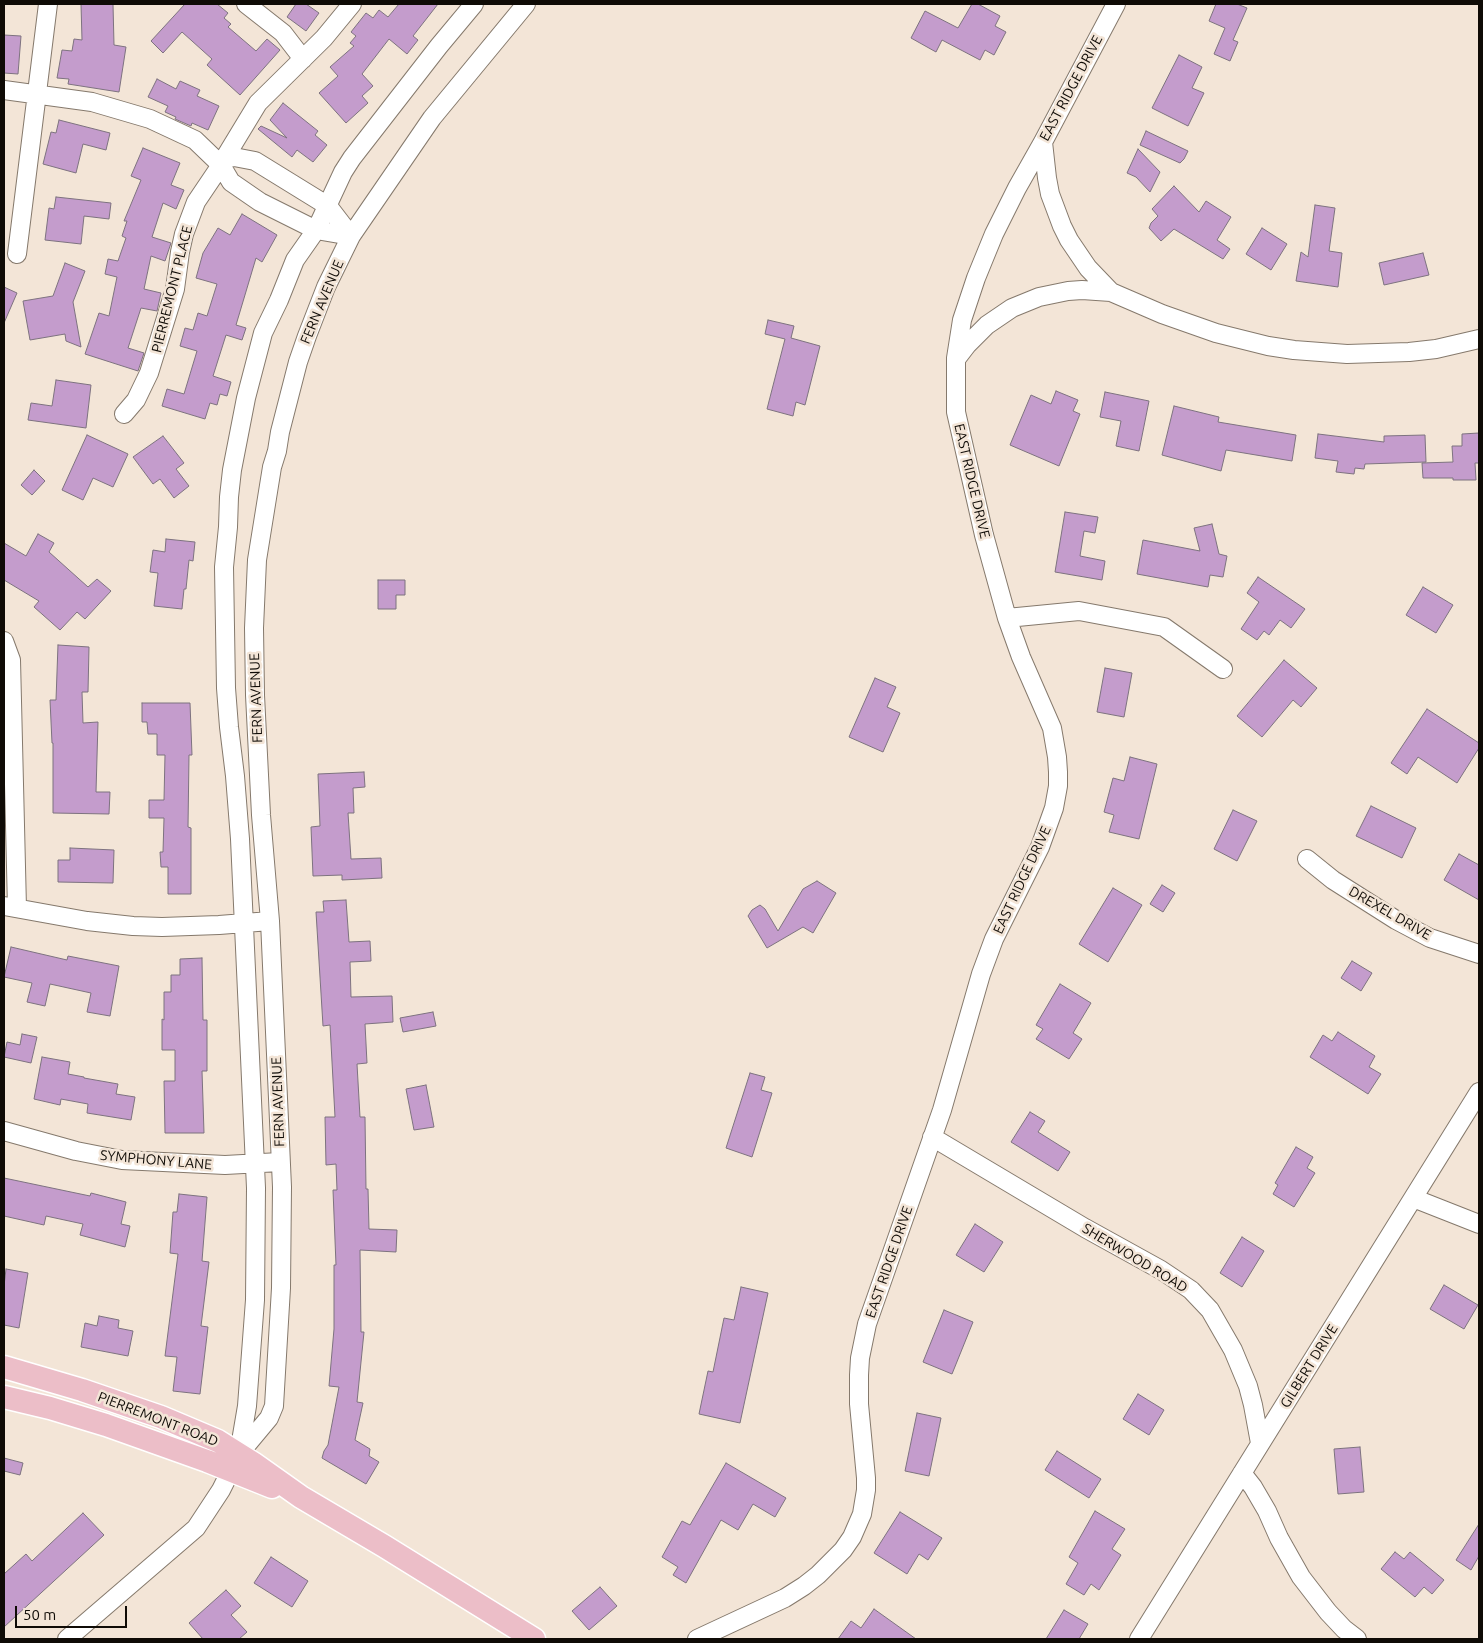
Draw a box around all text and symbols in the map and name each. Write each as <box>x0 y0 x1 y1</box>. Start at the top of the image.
street label: EAST RIDGE DRIVE <box>1036 32 1106 144</box>
street label: PIERREMONT PLACE <box>148 224 196 354</box>
street label: FERN AVENUE <box>297 257 347 347</box>
street label: EAST RIDGE DRIVE <box>951 422 993 540</box>
street label: FERN AVENUE <box>246 653 266 743</box>
street label: EAST RIDGE DRIVE <box>990 823 1054 937</box>
street label: DREXEL DRIVE <box>1346 883 1434 943</box>
street label: FERN AVENUE <box>268 1057 288 1147</box>
street label: SYMPHONY LANE <box>99 1147 213 1173</box>
street label: EAST RIDGE DRIVE <box>862 1204 916 1320</box>
street label: SHERWOOD ROAD <box>1079 1220 1191 1296</box>
street label: GILBERT DRIVE <box>1277 1321 1341 1411</box>
street label: PIERREMONT ROAD <box>95 1388 221 1450</box>
scale bar <box>18 1596 130 1628</box>
text: 50 m <box>23 1606 56 1623</box>

